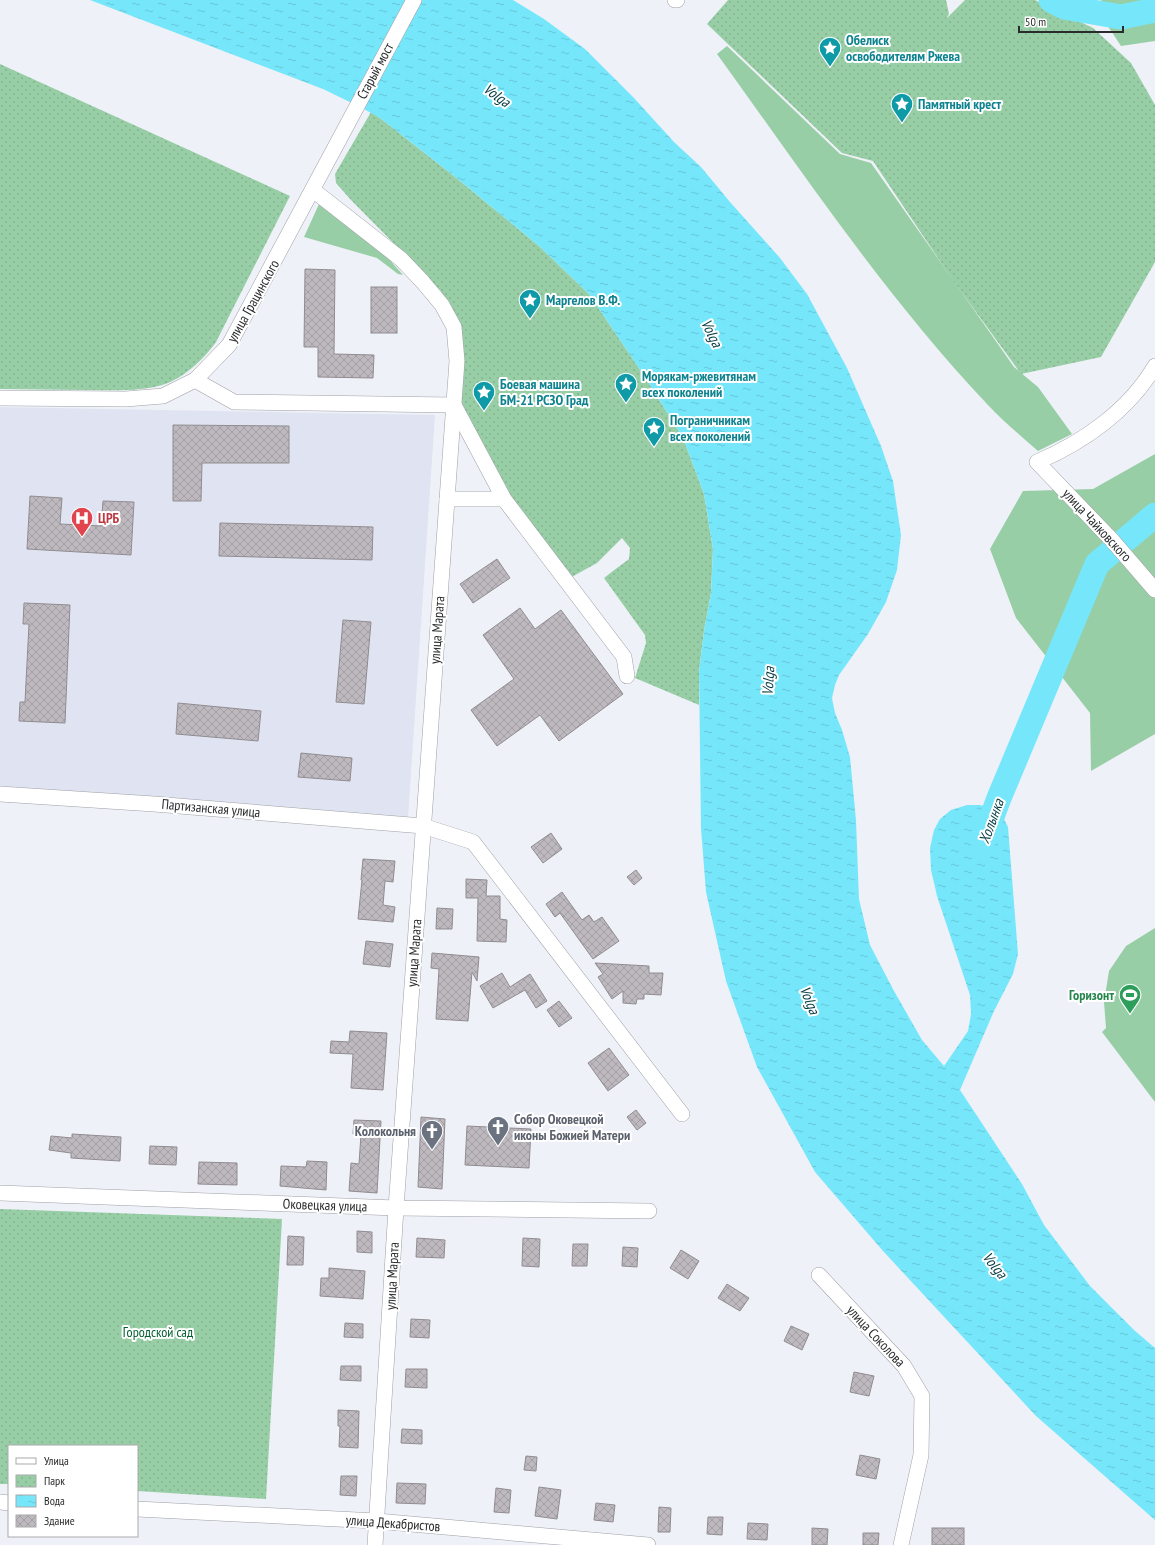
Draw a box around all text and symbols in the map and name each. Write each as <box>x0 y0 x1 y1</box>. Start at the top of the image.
scale bar <box>1019 8 1123 34</box>
text: 50 m <box>1025 14 1046 29</box>
place label: Обелиск освободителям Ржева <box>846 31 960 65</box>
place icon: Обелиск освободителям Ржева <box>817 35 843 68</box>
street label: Старый мост <box>353 39 398 102</box>
water label: Volga <box>480 79 515 112</box>
place icon: Памятный крест <box>889 91 915 124</box>
place label: Памятный крест <box>918 95 1001 113</box>
street label: улица Грацинского <box>223 256 283 346</box>
place icon: Маргелов В.Ф. <box>517 287 543 320</box>
place label: Маргелов В.Ф. <box>546 291 620 309</box>
water label: Volga <box>697 316 727 351</box>
place label: Морякам-ржевитянам всех поколений <box>642 367 756 401</box>
place icon: Морякам-ржевитянам всех поколений <box>613 371 639 404</box>
place label: Боевая машина БМ-21 РСЗО Град <box>500 375 589 409</box>
place icon: Боевая машина БМ-21 РСЗО Град <box>471 379 497 412</box>
place label: Пограничникам всех поколений <box>670 411 750 445</box>
place icon: Пограничникам всех поколений <box>641 415 667 448</box>
street label: улица Чайковского <box>1058 485 1136 565</box>
hospital icon: ЦРБ <box>69 505 95 538</box>
place label: ЦРБ <box>98 509 120 527</box>
street label: улица Марата <box>426 595 448 665</box>
water label: Volga <box>758 665 779 696</box>
street label: Партизанская улица <box>161 795 261 821</box>
water label: Холынка <box>974 795 1008 846</box>
street label: улица Марата <box>403 918 425 988</box>
sports icon: Горизонт <box>1117 982 1143 1015</box>
water label: Volga <box>796 983 825 1018</box>
place label: Горизонт <box>1069 986 1114 1004</box>
place label: Собор Оковецкой иконы Божией Матери <box>514 1110 630 1144</box>
church icon: Собор Оковецкой иконы Божией Матери <box>485 1114 511 1147</box>
church icon: Колокольня <box>419 1118 445 1151</box>
place label: Колокольня <box>355 1122 416 1140</box>
street label: Оковецкая улица <box>282 1195 368 1215</box>
street label: улица Марата <box>381 1242 403 1310</box>
water label: Volga <box>979 1248 1012 1283</box>
street label: улица Соколова <box>843 1301 909 1371</box>
park label: Городской сад <box>123 1323 193 1341</box>
legend <box>8 1445 138 1537</box>
text: Улица <box>44 1453 69 1468</box>
text: Парк <box>44 1473 65 1488</box>
text: Вода <box>44 1493 65 1508</box>
street label: улица Декабристов <box>345 1511 441 1535</box>
text: Здание <box>44 1513 75 1528</box>

